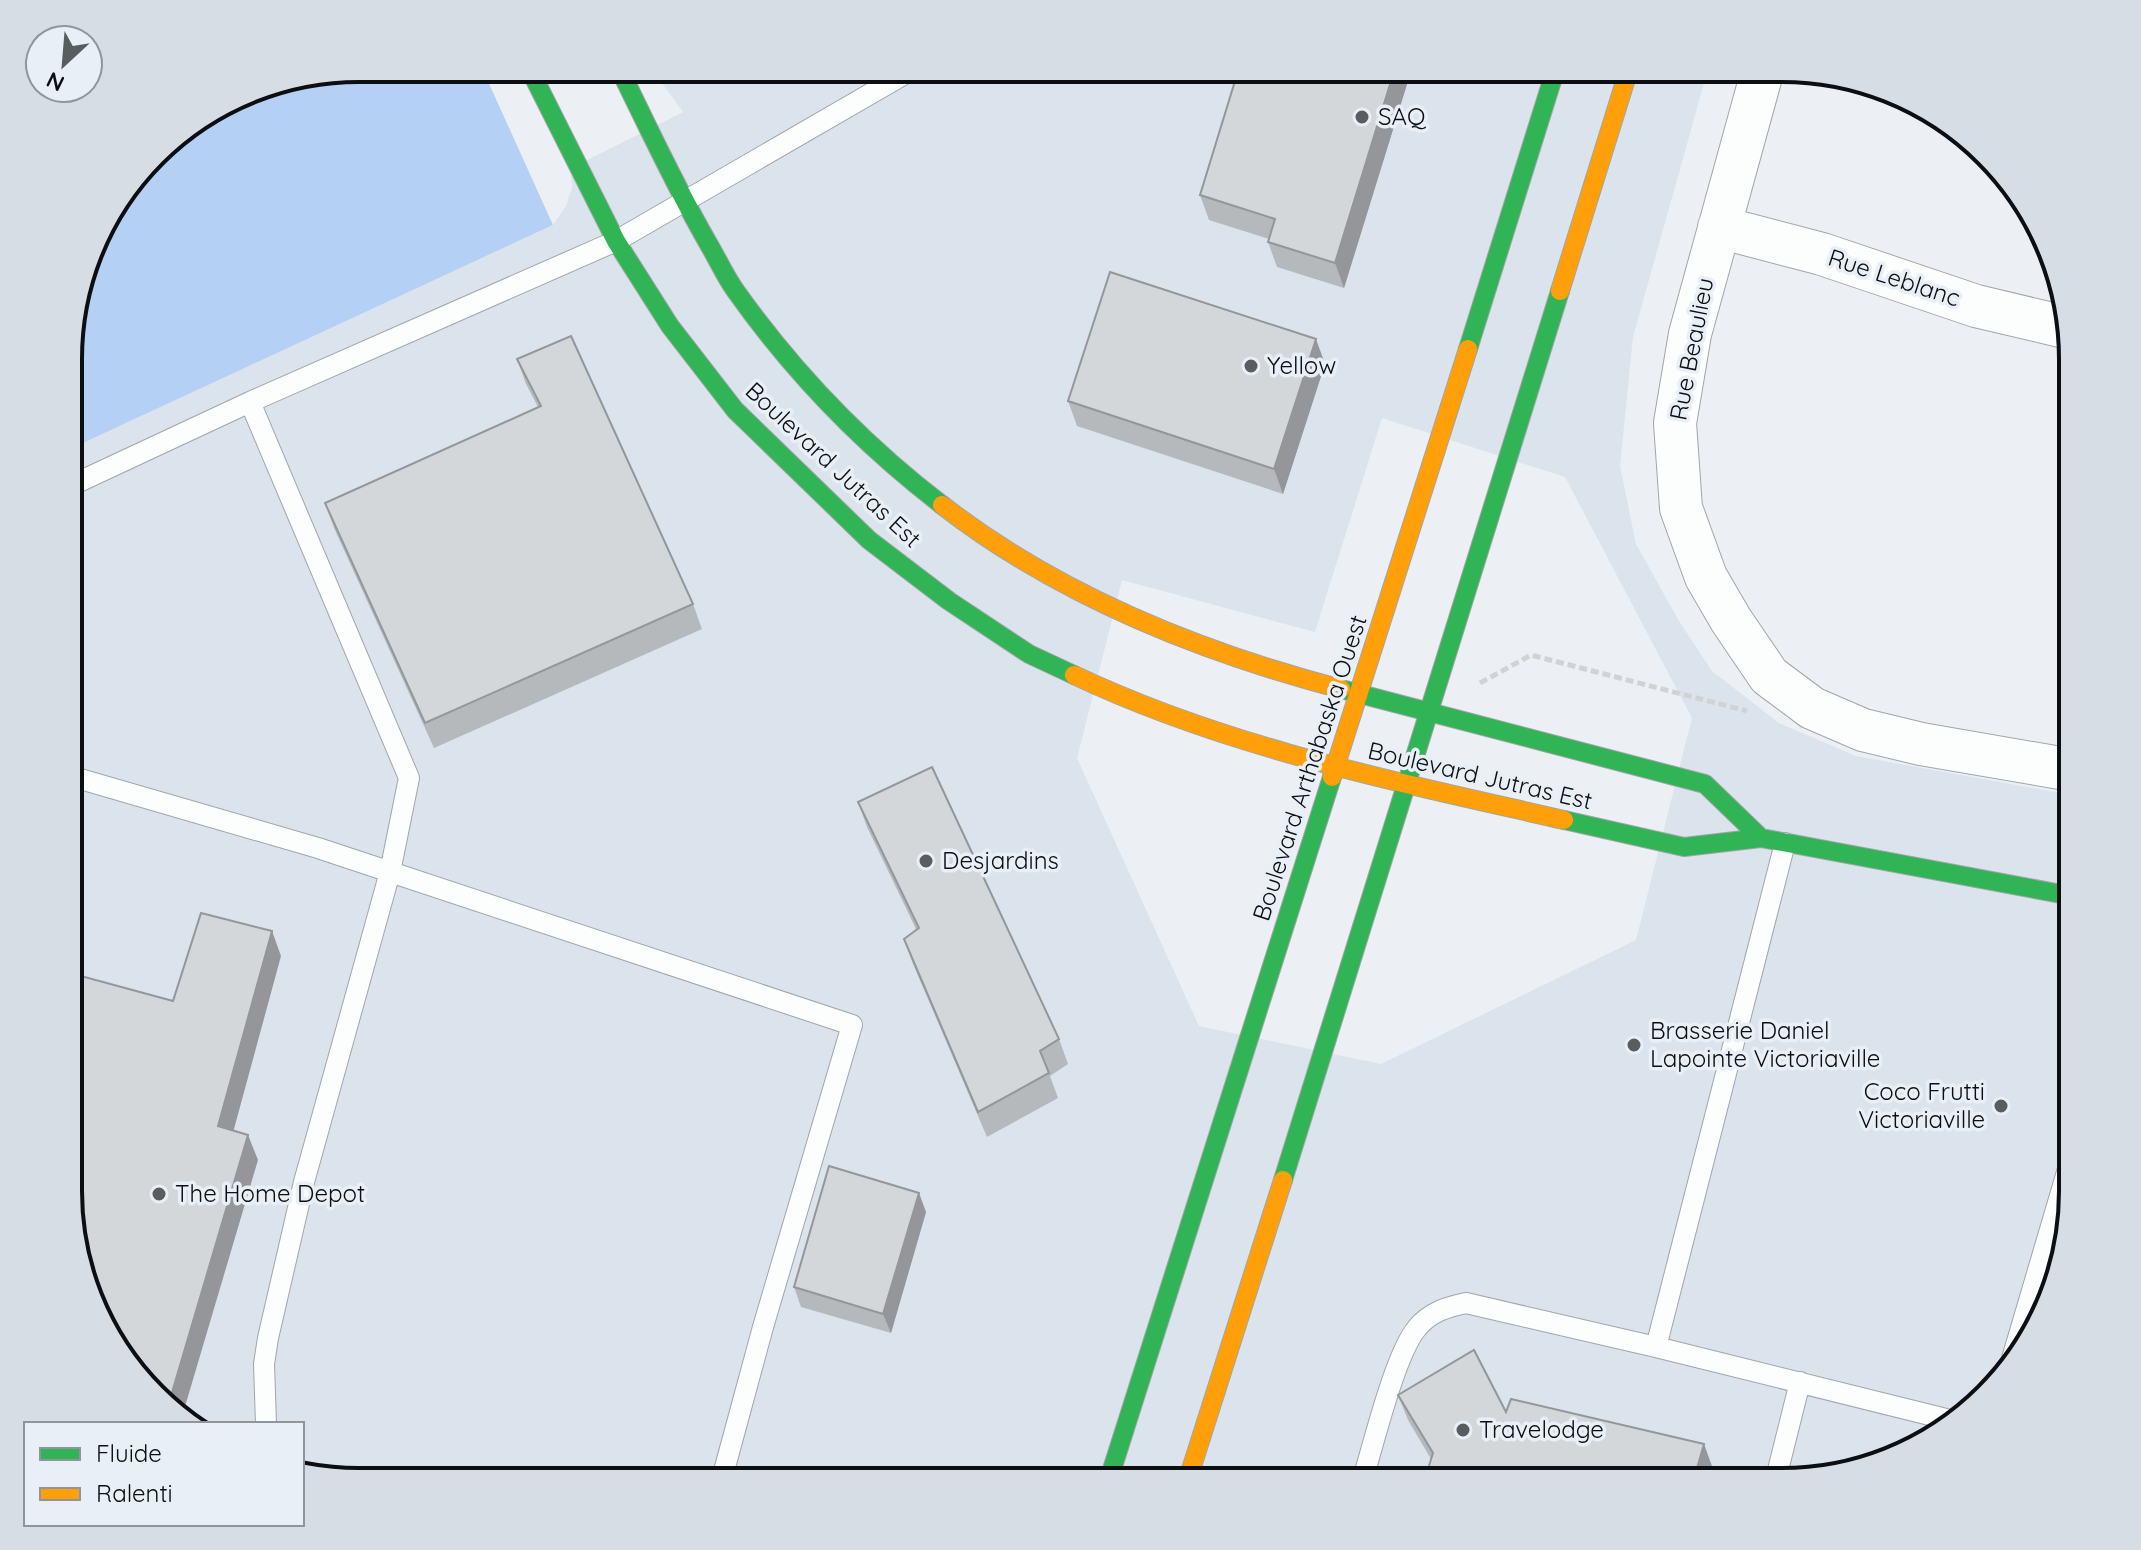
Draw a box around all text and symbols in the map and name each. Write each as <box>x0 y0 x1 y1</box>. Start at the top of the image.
north arrow <box>24 24 104 104</box>
text: N <box>42 66 69 98</box>
place label: SAQ <box>1378 101 1427 131</box>
marker: SAQ <box>1353 108 1371 126</box>
street label: Rue Leblanc <box>1825 242 1964 312</box>
street label: Rue Beaulieu <box>1662 275 1720 423</box>
place label: Yellow <box>1267 350 1336 380</box>
marker: Yellow <box>1242 357 1260 375</box>
street label: Boulevard Jutras Est <box>740 375 928 553</box>
street label: Boulevard Arthabaska Ouest <box>1245 611 1373 924</box>
street label: Boulevard Jutras Est <box>1365 735 1595 815</box>
place label: Desjardins <box>942 845 1059 875</box>
marker: Desjardins <box>917 852 935 870</box>
place label: Brasserie Daniel Lapointe Victoriaville <box>1650 1015 1880 1073</box>
marker: Brasserie Daniel Lapointe Victoriaville <box>1625 1036 1643 1054</box>
place label: Coco Frutti Victoriaville <box>1858 1076 1985 1134</box>
marker: Coco Frutti Victoriaville <box>1992 1097 2010 1115</box>
place label: The Home Depot <box>175 1178 365 1208</box>
marker: The Home Depot <box>150 1185 168 1203</box>
place label: Travelodge <box>1479 1414 1604 1444</box>
marker: Travelodge <box>1454 1421 1472 1439</box>
legend <box>24 1422 304 1526</box>
text: Fluide <box>96 1438 162 1468</box>
text: Ralenti <box>96 1478 173 1508</box>

